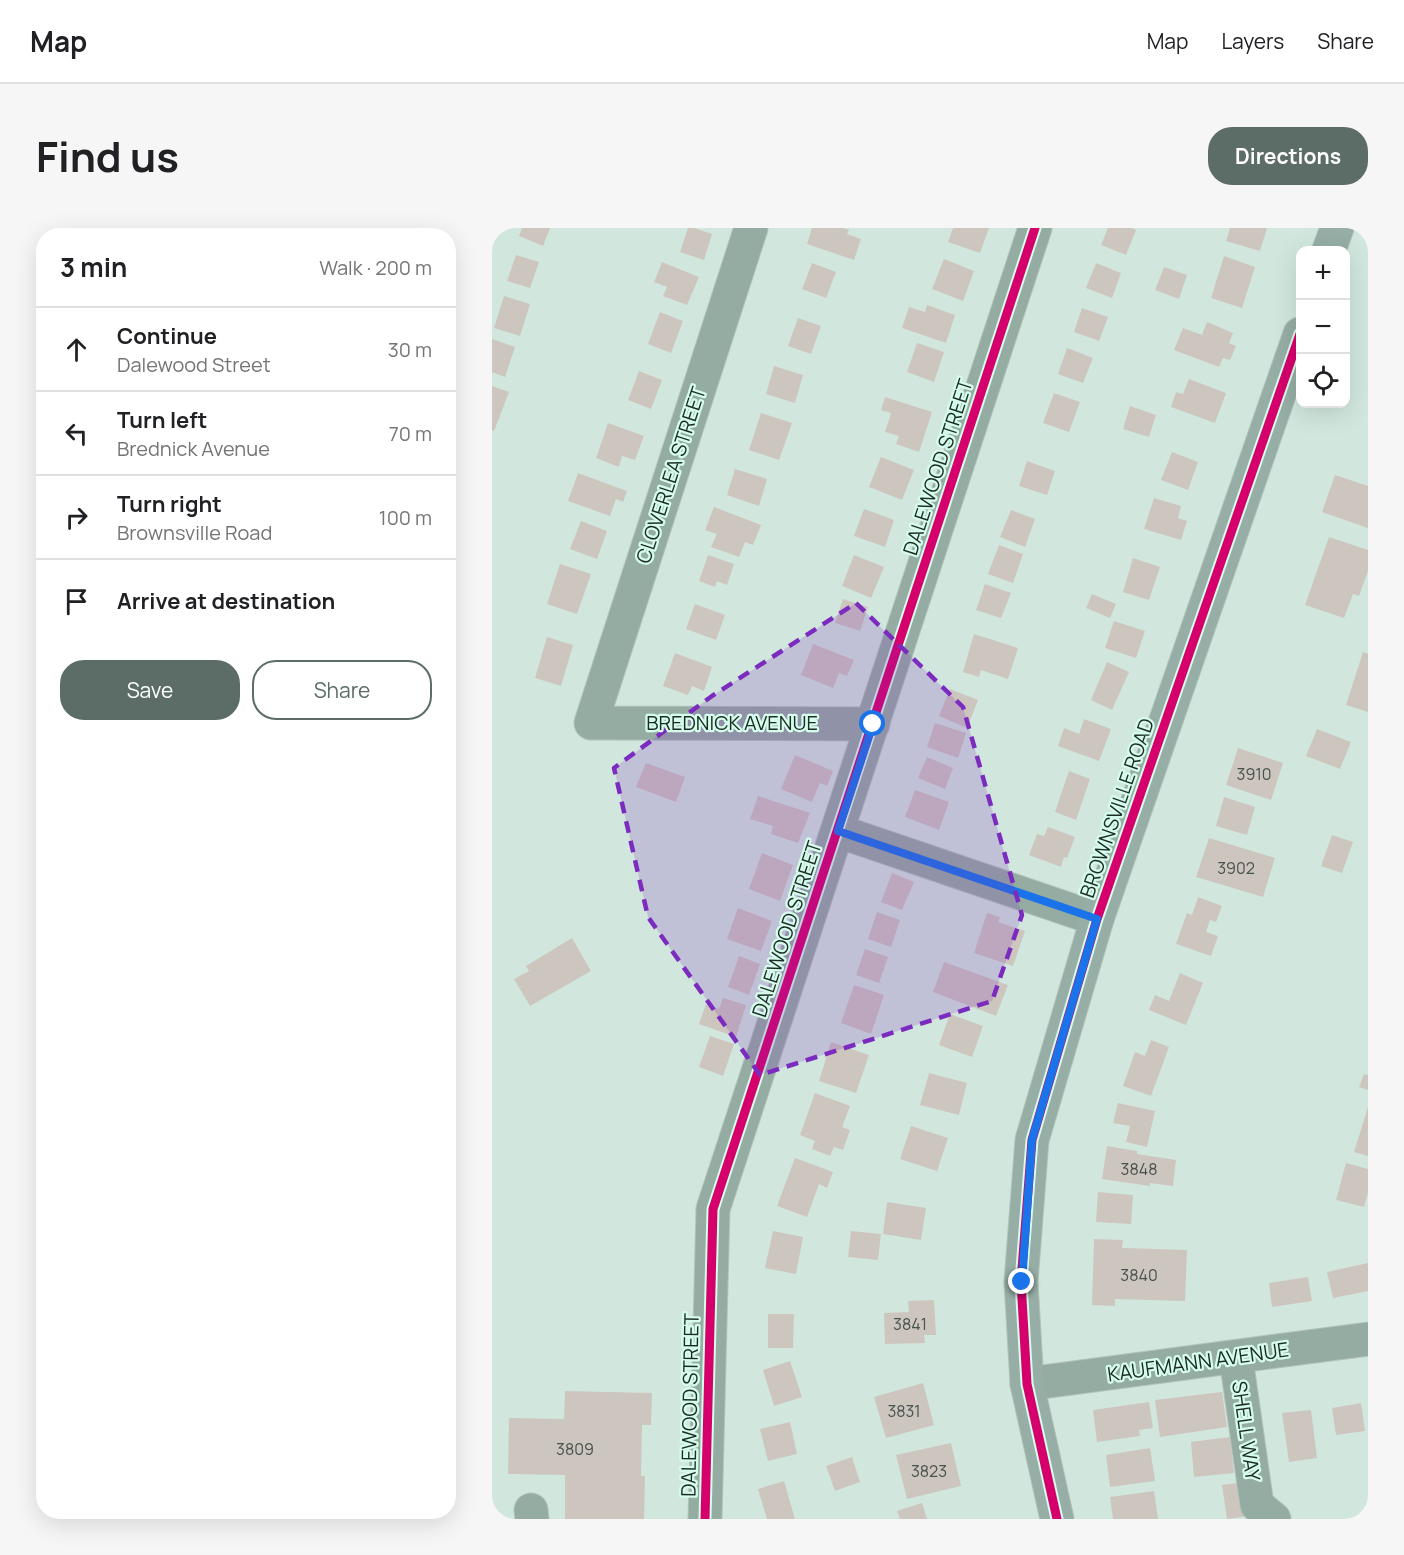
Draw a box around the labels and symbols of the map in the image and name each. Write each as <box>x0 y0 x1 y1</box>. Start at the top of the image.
street label: DALEWOOD STREET <box>896 375 979 558</box>
street label: CLOVERLEA STREET <box>629 383 712 566</box>
street label: BREDNICK AVENUE <box>646 709 818 736</box>
route start <box>859 710 885 736</box>
street label: BROWNSVILLE ROAD <box>1073 714 1160 901</box>
house number: 3910 <box>1237 763 1271 785</box>
street label: DALEWOOD STREET <box>745 837 828 1020</box>
house number: 3902 <box>1217 857 1255 879</box>
house number: 3848 <box>1121 1158 1157 1180</box>
house number: 3840 <box>1120 1264 1158 1286</box>
route end <box>1008 1268 1034 1294</box>
street label: DALEWOOD STREET <box>674 1313 705 1497</box>
house number: 3841 <box>893 1313 927 1335</box>
street label: KAUFMANN AVENUE <box>1105 1335 1290 1388</box>
street label: SHELL WAY <box>1226 1379 1267 1484</box>
house number: 3831 <box>887 1400 921 1422</box>
house number: 3809 <box>556 1438 594 1460</box>
house number: 3823 <box>911 1460 947 1482</box>

